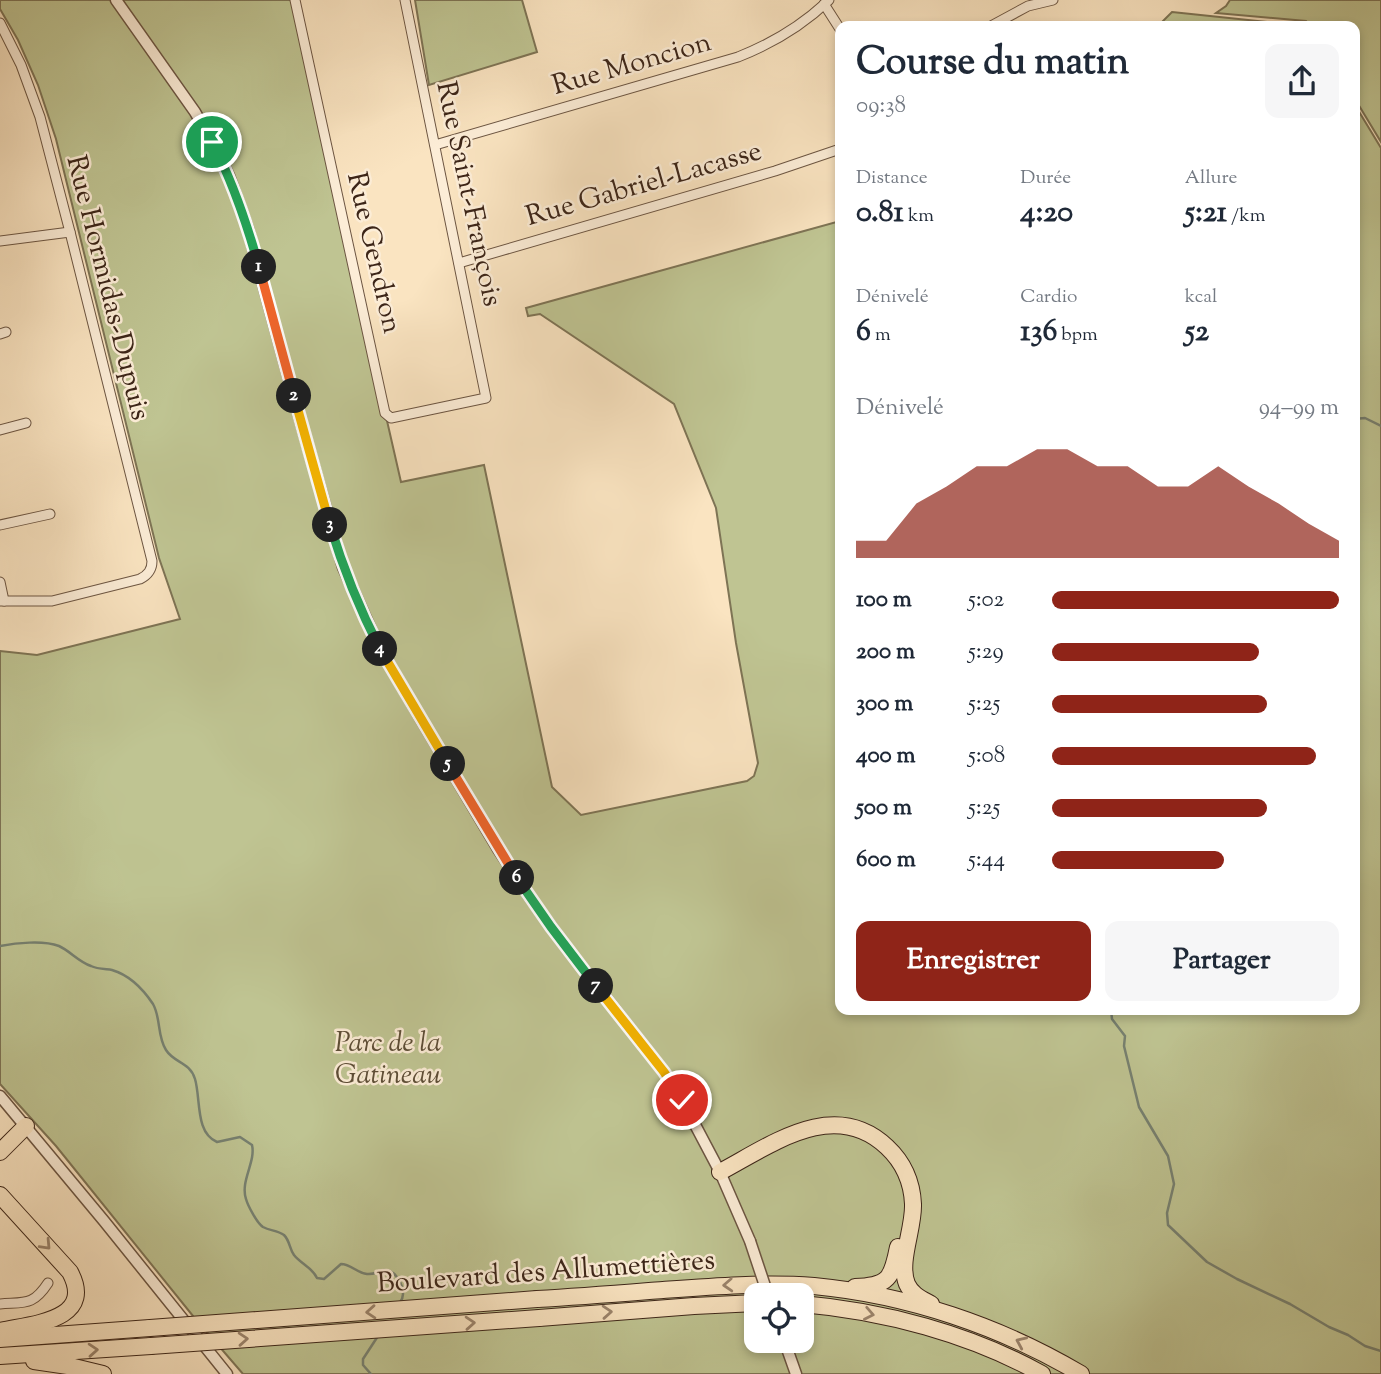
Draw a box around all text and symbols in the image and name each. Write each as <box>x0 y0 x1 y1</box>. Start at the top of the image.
street label: Rue Moncion <box>548 23 716 107</box>
text: Course du matin <box>856 37 1129 91</box>
button: share <box>1265 44 1339 118</box>
street label: Rue Saint-François <box>425 78 511 310</box>
text: 09:38 <box>856 90 906 123</box>
pin <box>182 112 242 172</box>
icon: arrive <box>193 123 231 161</box>
street label: Rue Gabriel-Lacasse <box>521 132 767 238</box>
street label: Rue Hormidas-Dupuis <box>55 151 159 425</box>
text: Distance <box>856 165 928 192</box>
text: Durée <box>1020 165 1071 192</box>
text: Allure <box>1185 165 1237 192</box>
street label: Rue Gendron <box>335 168 411 338</box>
text: 0.81 <box>856 192 904 235</box>
text: 4:20 <box>1020 192 1073 235</box>
text: 5:21 <box>1185 192 1227 235</box>
text: km <box>904 203 934 230</box>
text: /km <box>1227 203 1265 230</box>
pin: 1 <box>242 250 276 284</box>
text: 1 <box>255 253 262 280</box>
text: Dénivelé <box>856 284 929 311</box>
text: Cardio <box>1020 284 1077 311</box>
text: kcal <box>1185 284 1217 311</box>
text: 6 <box>856 311 871 354</box>
text: 136 <box>1020 311 1057 354</box>
text: 52 <box>1185 311 1209 354</box>
text: m <box>871 322 891 349</box>
text: bpm <box>1057 322 1098 349</box>
pin: 2 <box>276 378 312 414</box>
text: 2 <box>289 382 298 409</box>
text: Dénivelé <box>856 392 944 425</box>
text: 94–99 m <box>1259 392 1339 425</box>
pin: 3 <box>312 508 348 542</box>
text: 3 <box>326 511 333 538</box>
text: 100 m <box>856 584 912 617</box>
text: 5:02 <box>968 584 1004 617</box>
pin: 4 <box>362 632 398 666</box>
text: 4 <box>375 635 384 662</box>
text: 200 m <box>856 636 915 669</box>
text: 5:29 <box>968 636 1004 669</box>
text: 300 m <box>856 688 913 721</box>
text: 5:25 <box>968 688 1000 721</box>
text: 400 m <box>856 740 916 773</box>
text: 5:08 <box>968 740 1005 773</box>
pin: 5 <box>430 746 466 782</box>
text: 5 <box>444 750 451 777</box>
text: 500 m <box>856 792 912 825</box>
text: 5:25 <box>968 792 1000 825</box>
text: 600 m <box>856 844 916 877</box>
text: 5:44 <box>968 844 1005 877</box>
pin: 6 <box>500 860 534 896</box>
text: 6 <box>512 864 521 891</box>
button: Enregistrer <box>856 921 1091 1001</box>
button: Partager <box>1105 921 1339 1001</box>
pin: 7 <box>578 968 614 1004</box>
text: 7 <box>591 972 600 999</box>
park label: Parc de la Gatineau <box>335 1024 441 1096</box>
pin <box>652 1070 712 1130</box>
icon: check <box>663 1081 701 1119</box>
one-way arrow <box>38 1237 51 1250</box>
street label: Boulevard des Allumettières <box>376 1241 716 1305</box>
one-way arrow <box>723 1278 734 1293</box>
map controls <box>744 1283 814 1353</box>
button: locate <box>744 1283 814 1353</box>
one-way arrow <box>365 1304 376 1319</box>
one-way arrow <box>601 1305 612 1320</box>
one-way arrow <box>863 1305 875 1320</box>
one-way arrow <box>465 1315 476 1330</box>
one-way arrow <box>238 1332 249 1347</box>
one-way arrow <box>1016 1336 1028 1350</box>
one-way arrow <box>87 1343 98 1358</box>

